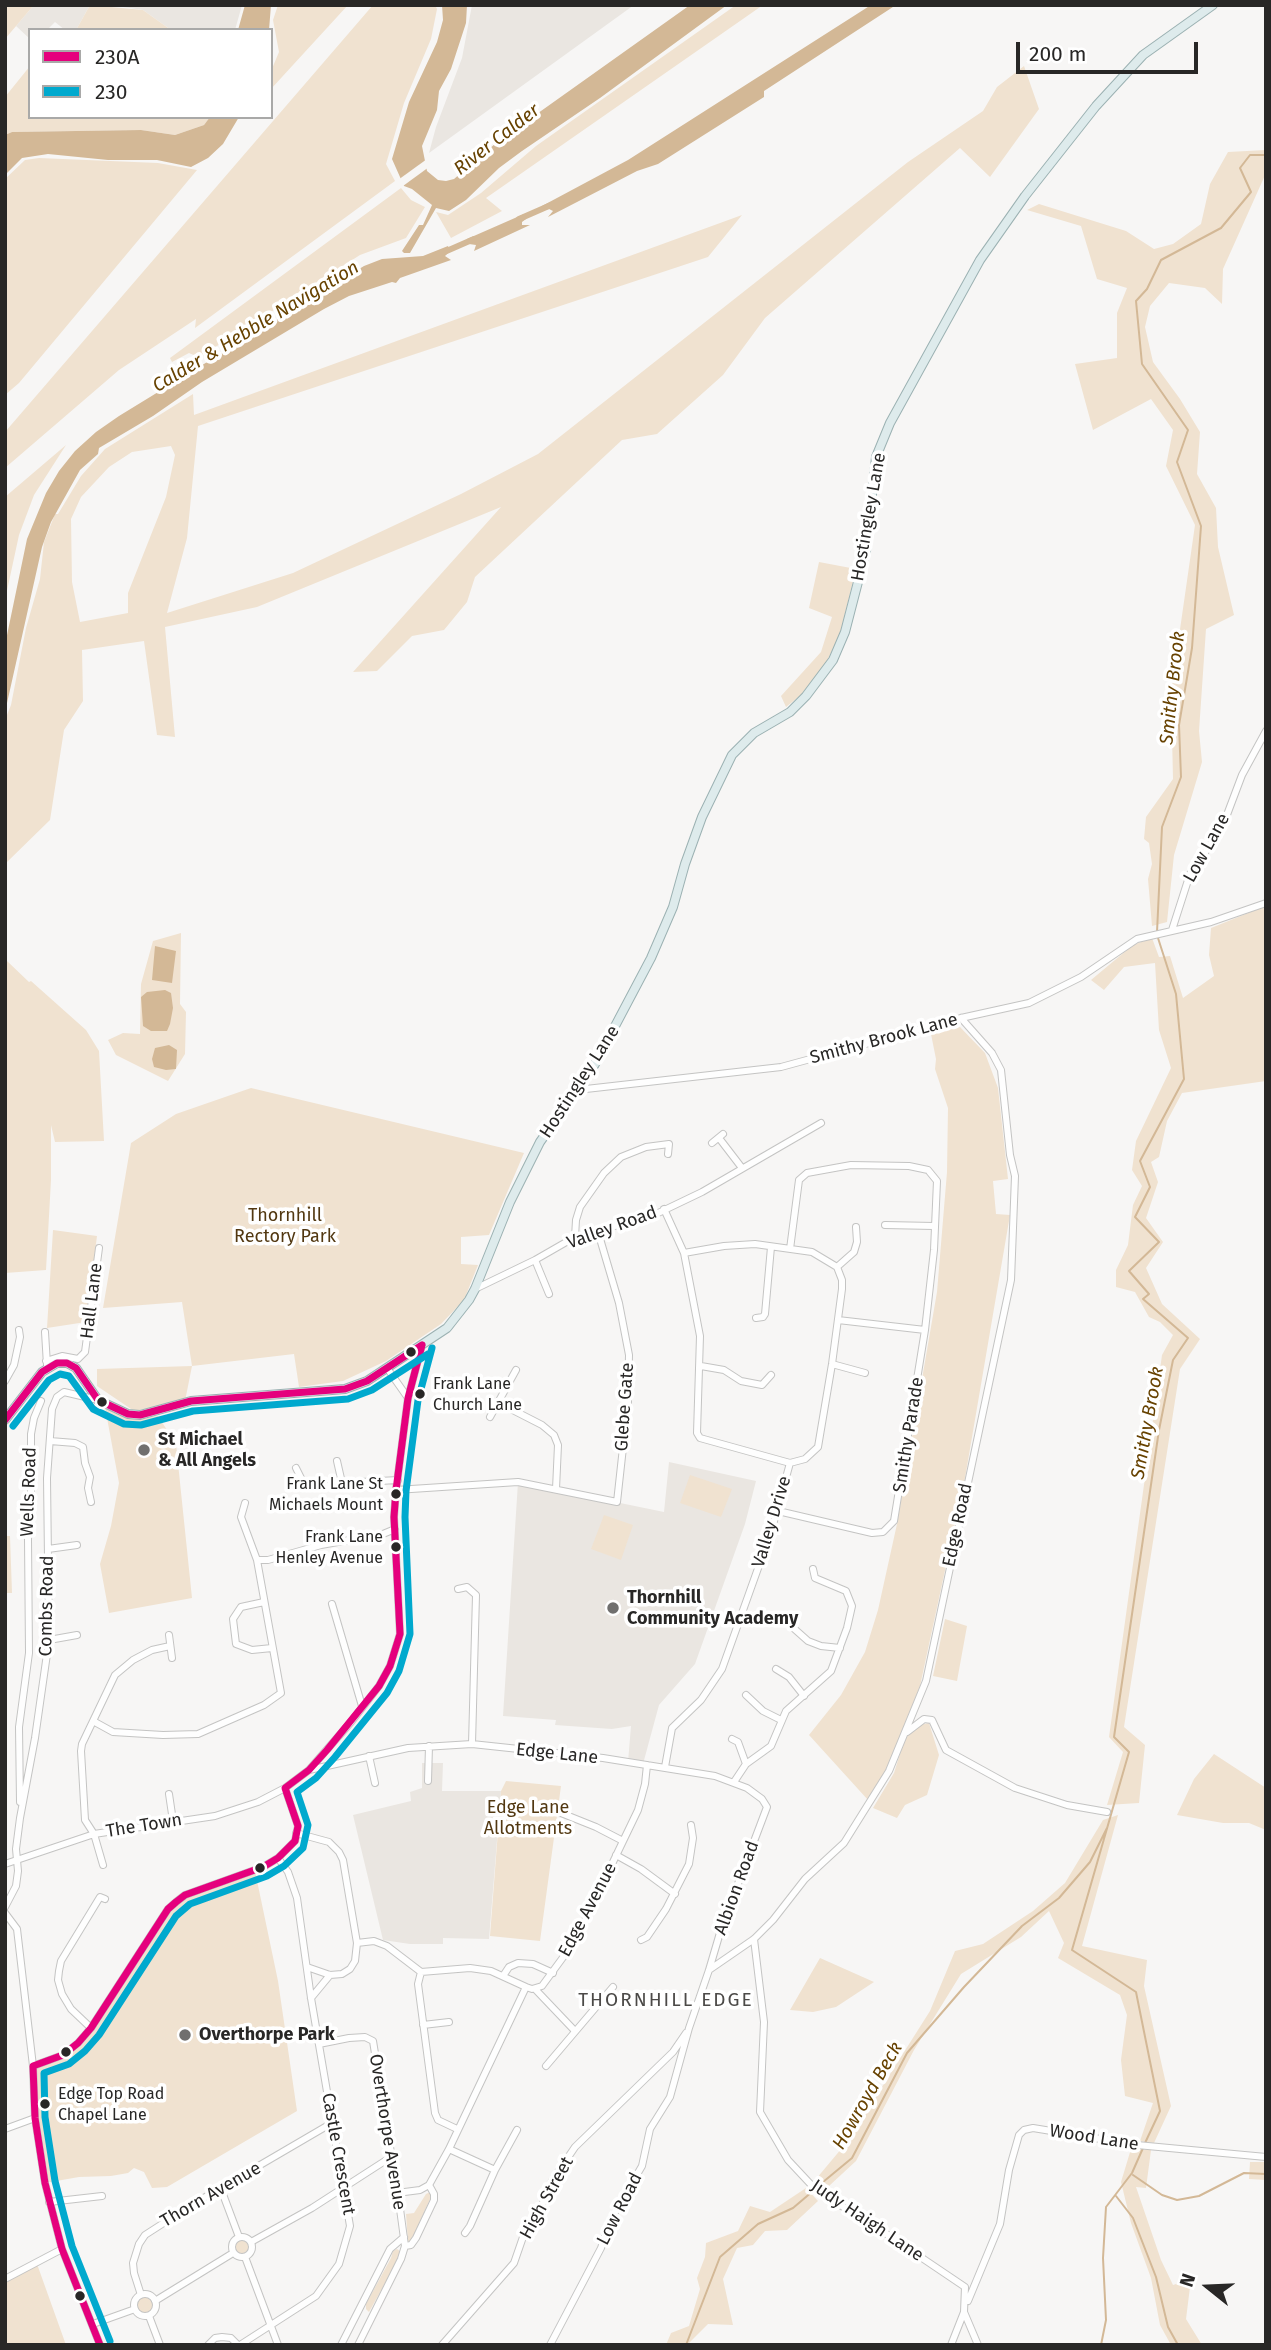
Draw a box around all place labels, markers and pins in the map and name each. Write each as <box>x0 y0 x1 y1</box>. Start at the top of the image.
unlabelled marker <box>404 1345 418 1359</box>
place label: Frank Lane Church Lane <box>433 1375 522 1413</box>
marker: Frank Lane Church Lane <box>413 1387 427 1401</box>
unlabelled marker <box>95 1395 109 1409</box>
place label: St Michael & All Angels <box>158 1429 256 1472</box>
marker: St Michael & All Angels <box>136 1442 152 1458</box>
place label: Frank Lane St Michaels Mount <box>269 1475 383 1513</box>
marker: Frank Lane St Michaels Mount <box>389 1487 403 1501</box>
place label: Frank Lane Henley Avenue <box>276 1528 383 1566</box>
marker: Frank Lane Henley Avenue <box>389 1540 403 1554</box>
place label: Thornhill Community Academy <box>627 1587 798 1630</box>
marker: Thornhill Community Academy <box>605 1600 621 1616</box>
unlabelled marker <box>253 1861 267 1875</box>
place label: Overthorpe Park <box>199 2024 335 2046</box>
marker: Overthorpe Park <box>177 2027 193 2043</box>
unlabelled marker <box>59 2045 73 2059</box>
place label: Edge Top Road Chapel Lane <box>58 2085 164 2123</box>
marker: Edge Top Road Chapel Lane <box>38 2097 52 2111</box>
unlabelled marker <box>73 2289 87 2303</box>

